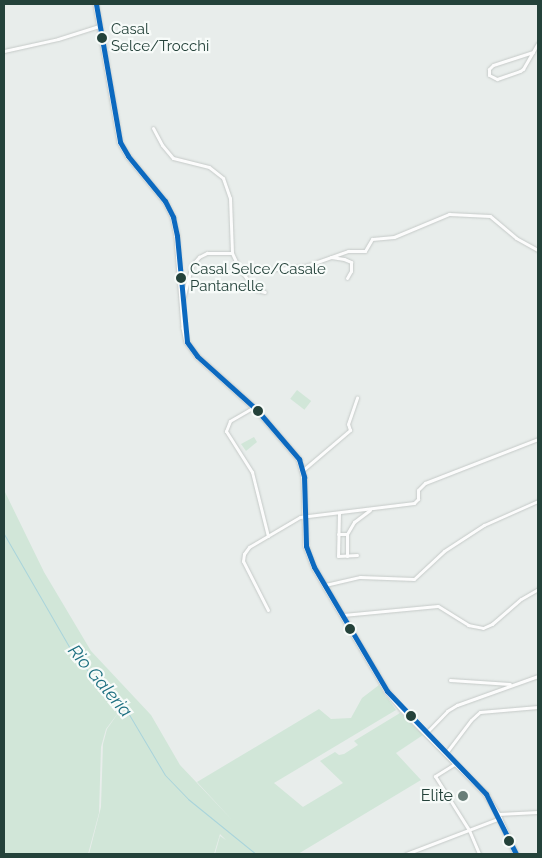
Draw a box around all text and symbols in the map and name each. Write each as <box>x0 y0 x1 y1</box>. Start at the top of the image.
place label: Casal Selce/Trocchi <box>111 20 209 55</box>
marker: Casal Selce/Trocchi <box>97 33 107 43</box>
place label: Casal Selce/Casale Pantanelle <box>190 260 326 295</box>
marker: Casal Selce/Casale Pantanelle <box>176 273 186 283</box>
unlabelled marker <box>253 406 263 416</box>
unlabelled marker <box>345 624 355 634</box>
water label: Rio Galeria <box>63 640 137 722</box>
unlabelled marker <box>406 711 416 721</box>
place label: Elite <box>421 786 453 806</box>
marker: Elite <box>457 790 469 802</box>
unlabelled marker <box>504 836 514 846</box>

